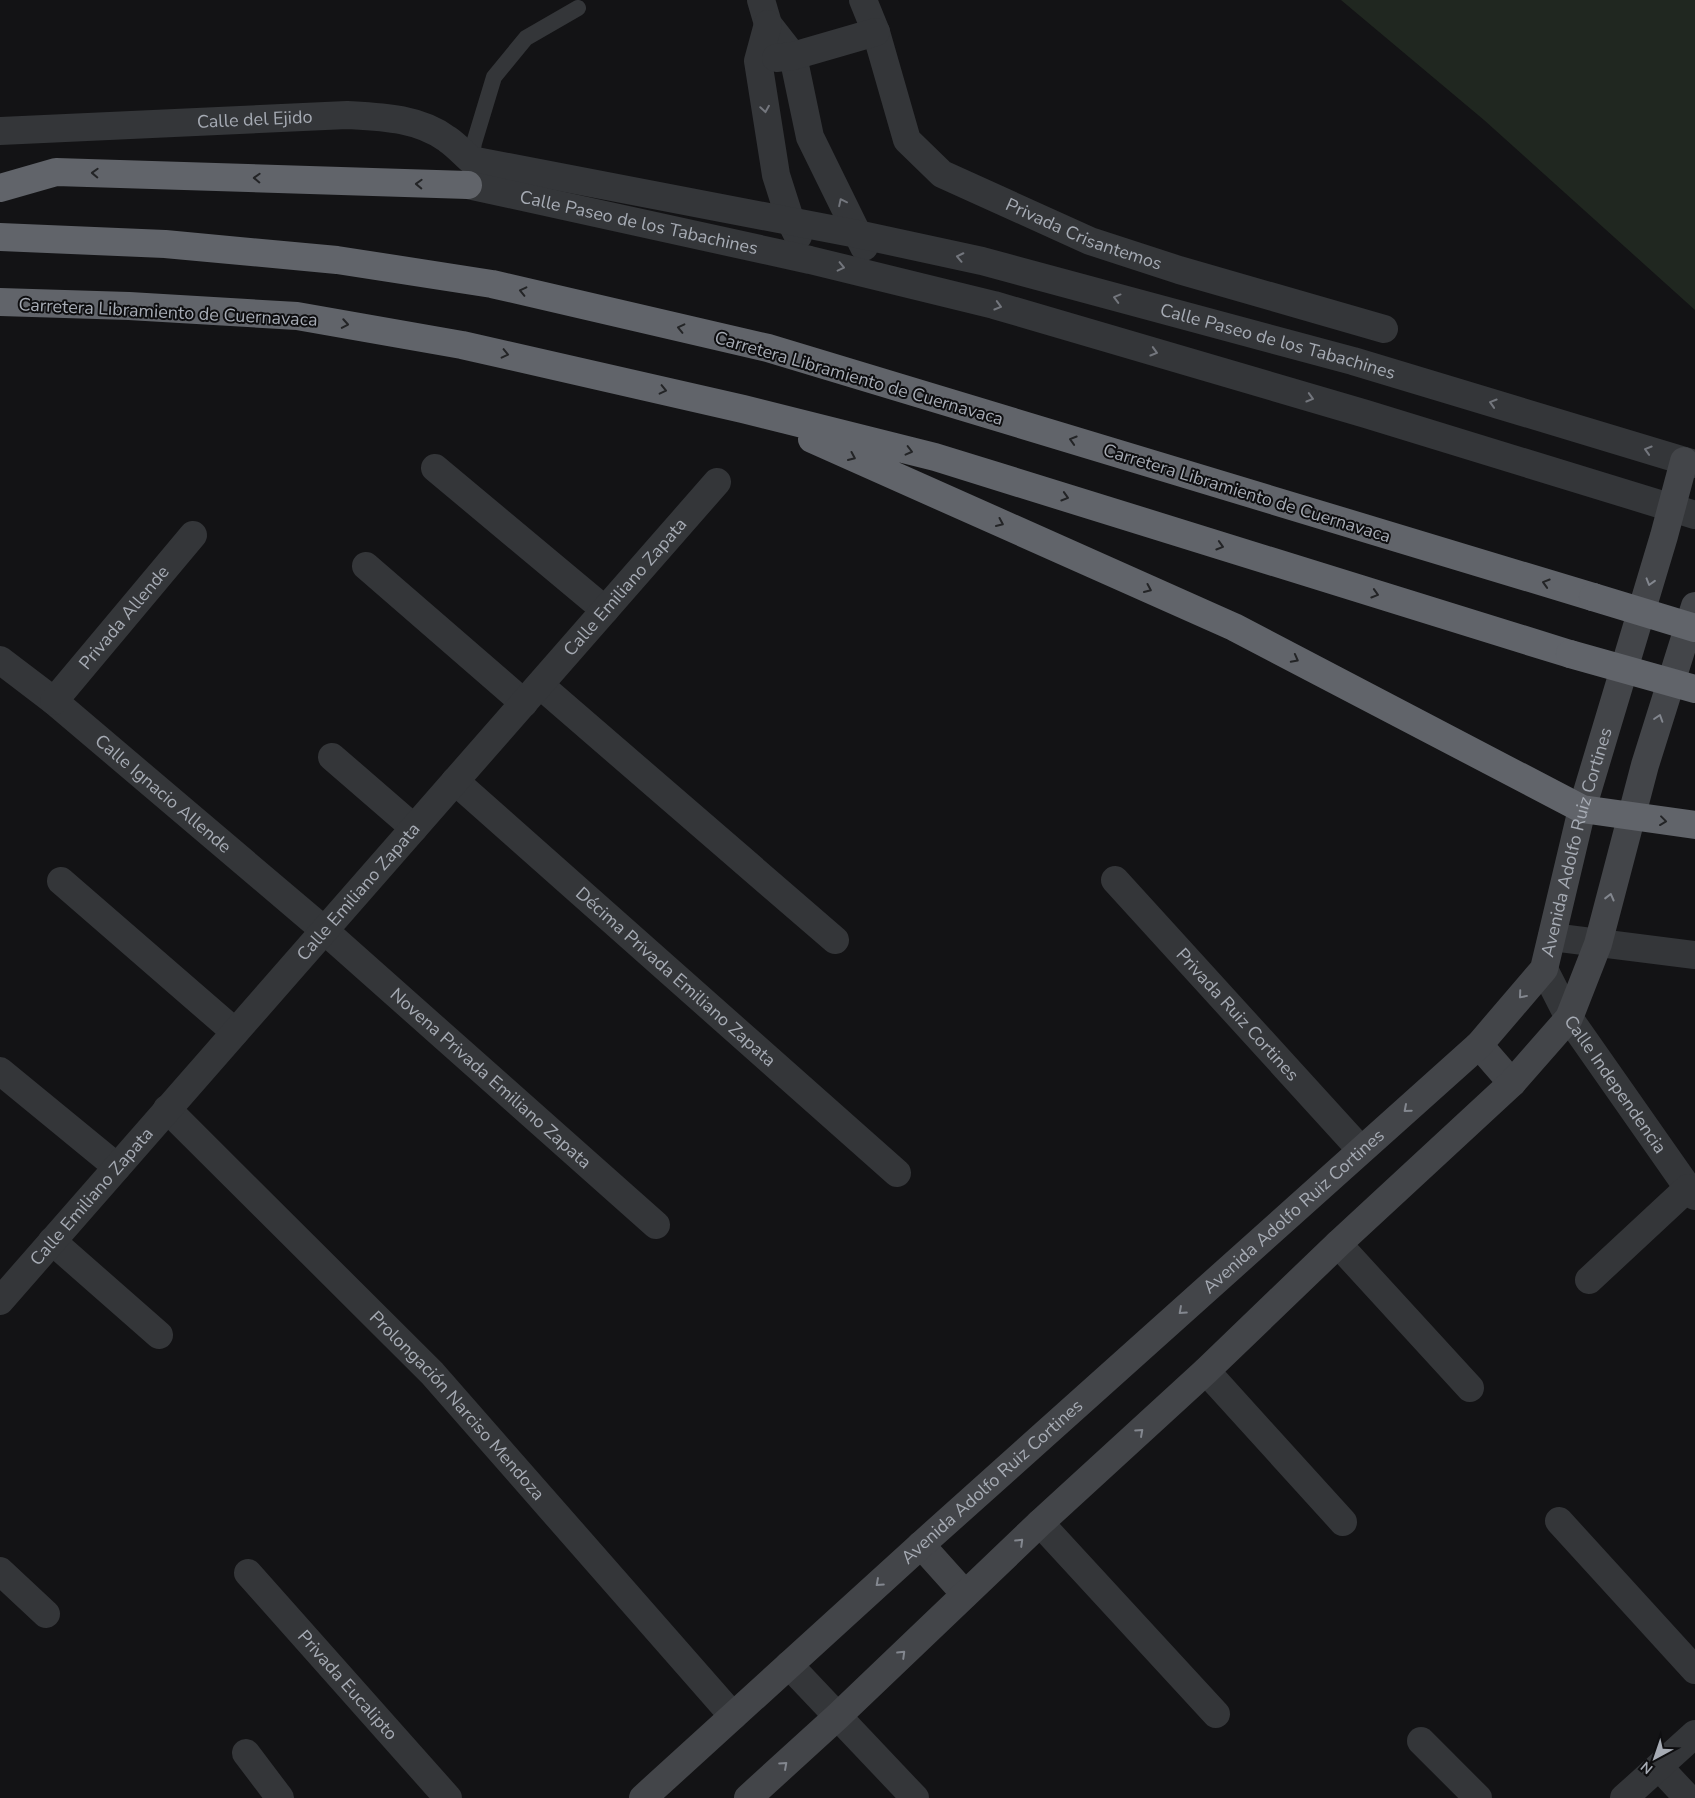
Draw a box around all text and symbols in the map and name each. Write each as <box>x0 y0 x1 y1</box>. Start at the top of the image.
street label: Calle del Ejido <box>196 105 313 134</box>
one-way arrow <box>760 105 770 114</box>
one-way arrow <box>90 168 98 178</box>
one-way arrow <box>253 173 261 184</box>
one-way arrow <box>415 178 423 189</box>
street label: Calle Paseo de los Tabachines <box>518 185 760 260</box>
street label: Privada Crisantemos <box>1002 192 1165 276</box>
one-way arrow <box>838 199 848 208</box>
one-way arrow <box>956 252 965 262</box>
one-way arrow <box>836 261 845 272</box>
one-way arrow <box>518 286 527 297</box>
street label: Carretera Libramiento de Cuernavaca <box>18 292 318 332</box>
one-way arrow <box>1114 293 1122 303</box>
street label: Calle Paseo de los Tabachines <box>1157 298 1398 385</box>
one-way arrow <box>994 301 1002 311</box>
one-way arrow <box>341 319 350 329</box>
one-way arrow <box>677 323 685 334</box>
street label: Carretera Libramiento de Cuernavaca <box>712 325 1006 431</box>
one-way arrow <box>1150 346 1158 356</box>
one-way arrow <box>500 348 509 359</box>
one-way arrow <box>659 384 668 395</box>
one-way arrow <box>1306 392 1314 402</box>
one-way arrow <box>1489 399 1497 409</box>
one-way arrow <box>1069 436 1077 446</box>
street label: Carretera Libramiento de Cuernavaca <box>1100 438 1394 548</box>
one-way arrow <box>905 445 913 455</box>
one-way arrow <box>1645 445 1653 455</box>
one-way arrow <box>847 450 856 461</box>
one-way arrow <box>1060 492 1068 502</box>
street label: Calle Emiliano Zapata <box>558 513 692 661</box>
one-way arrow <box>995 517 1004 528</box>
one-way arrow <box>1215 540 1223 550</box>
street label: Privada Allende <box>73 560 175 675</box>
one-way arrow <box>1645 578 1655 586</box>
one-way arrow <box>1543 579 1551 589</box>
one-way arrow <box>1143 583 1152 594</box>
one-way arrow <box>1370 588 1379 598</box>
one-way arrow <box>1290 653 1299 663</box>
one-way arrow <box>1654 715 1664 723</box>
street label: Avenida Adolfo Ruiz Cortines <box>1535 725 1618 959</box>
street label: Calle Ignacio Allende <box>90 729 236 858</box>
one-way arrow <box>1659 815 1667 826</box>
street label: Calle Emiliano Zapata <box>291 818 425 966</box>
street label: Décima Privada Emiliano Zapata <box>570 881 781 1072</box>
one-way arrow <box>1604 892 1615 901</box>
street label: Privada Ruiz Cortines <box>1171 943 1304 1086</box>
street label: Novena Privada Emiliano Zapata <box>385 982 597 1174</box>
one-way arrow <box>1519 989 1528 998</box>
street label: Calle Independencia <box>1559 1010 1672 1158</box>
one-way arrow <box>1404 1103 1413 1112</box>
street label: Calle Emiliano Zapata <box>25 1122 159 1271</box>
street label: Avenida Adolfo Ruiz Cortines <box>1197 1123 1389 1299</box>
street label: Prolongación Narciso Mendoza <box>364 1305 550 1505</box>
one-way arrow <box>1178 1305 1187 1314</box>
street label: Avenida Adolfo Ruiz Cortines <box>896 1394 1088 1569</box>
one-way arrow <box>1134 1429 1143 1438</box>
one-way arrow <box>1014 1539 1023 1548</box>
one-way arrow <box>875 1577 884 1586</box>
street label: Privada Eucalipto <box>292 1625 403 1745</box>
one-way arrow <box>897 1651 906 1660</box>
north arrow <box>1630 1733 1680 1783</box>
text: N <box>1637 1757 1657 1778</box>
one-way arrow <box>778 1762 787 1771</box>

